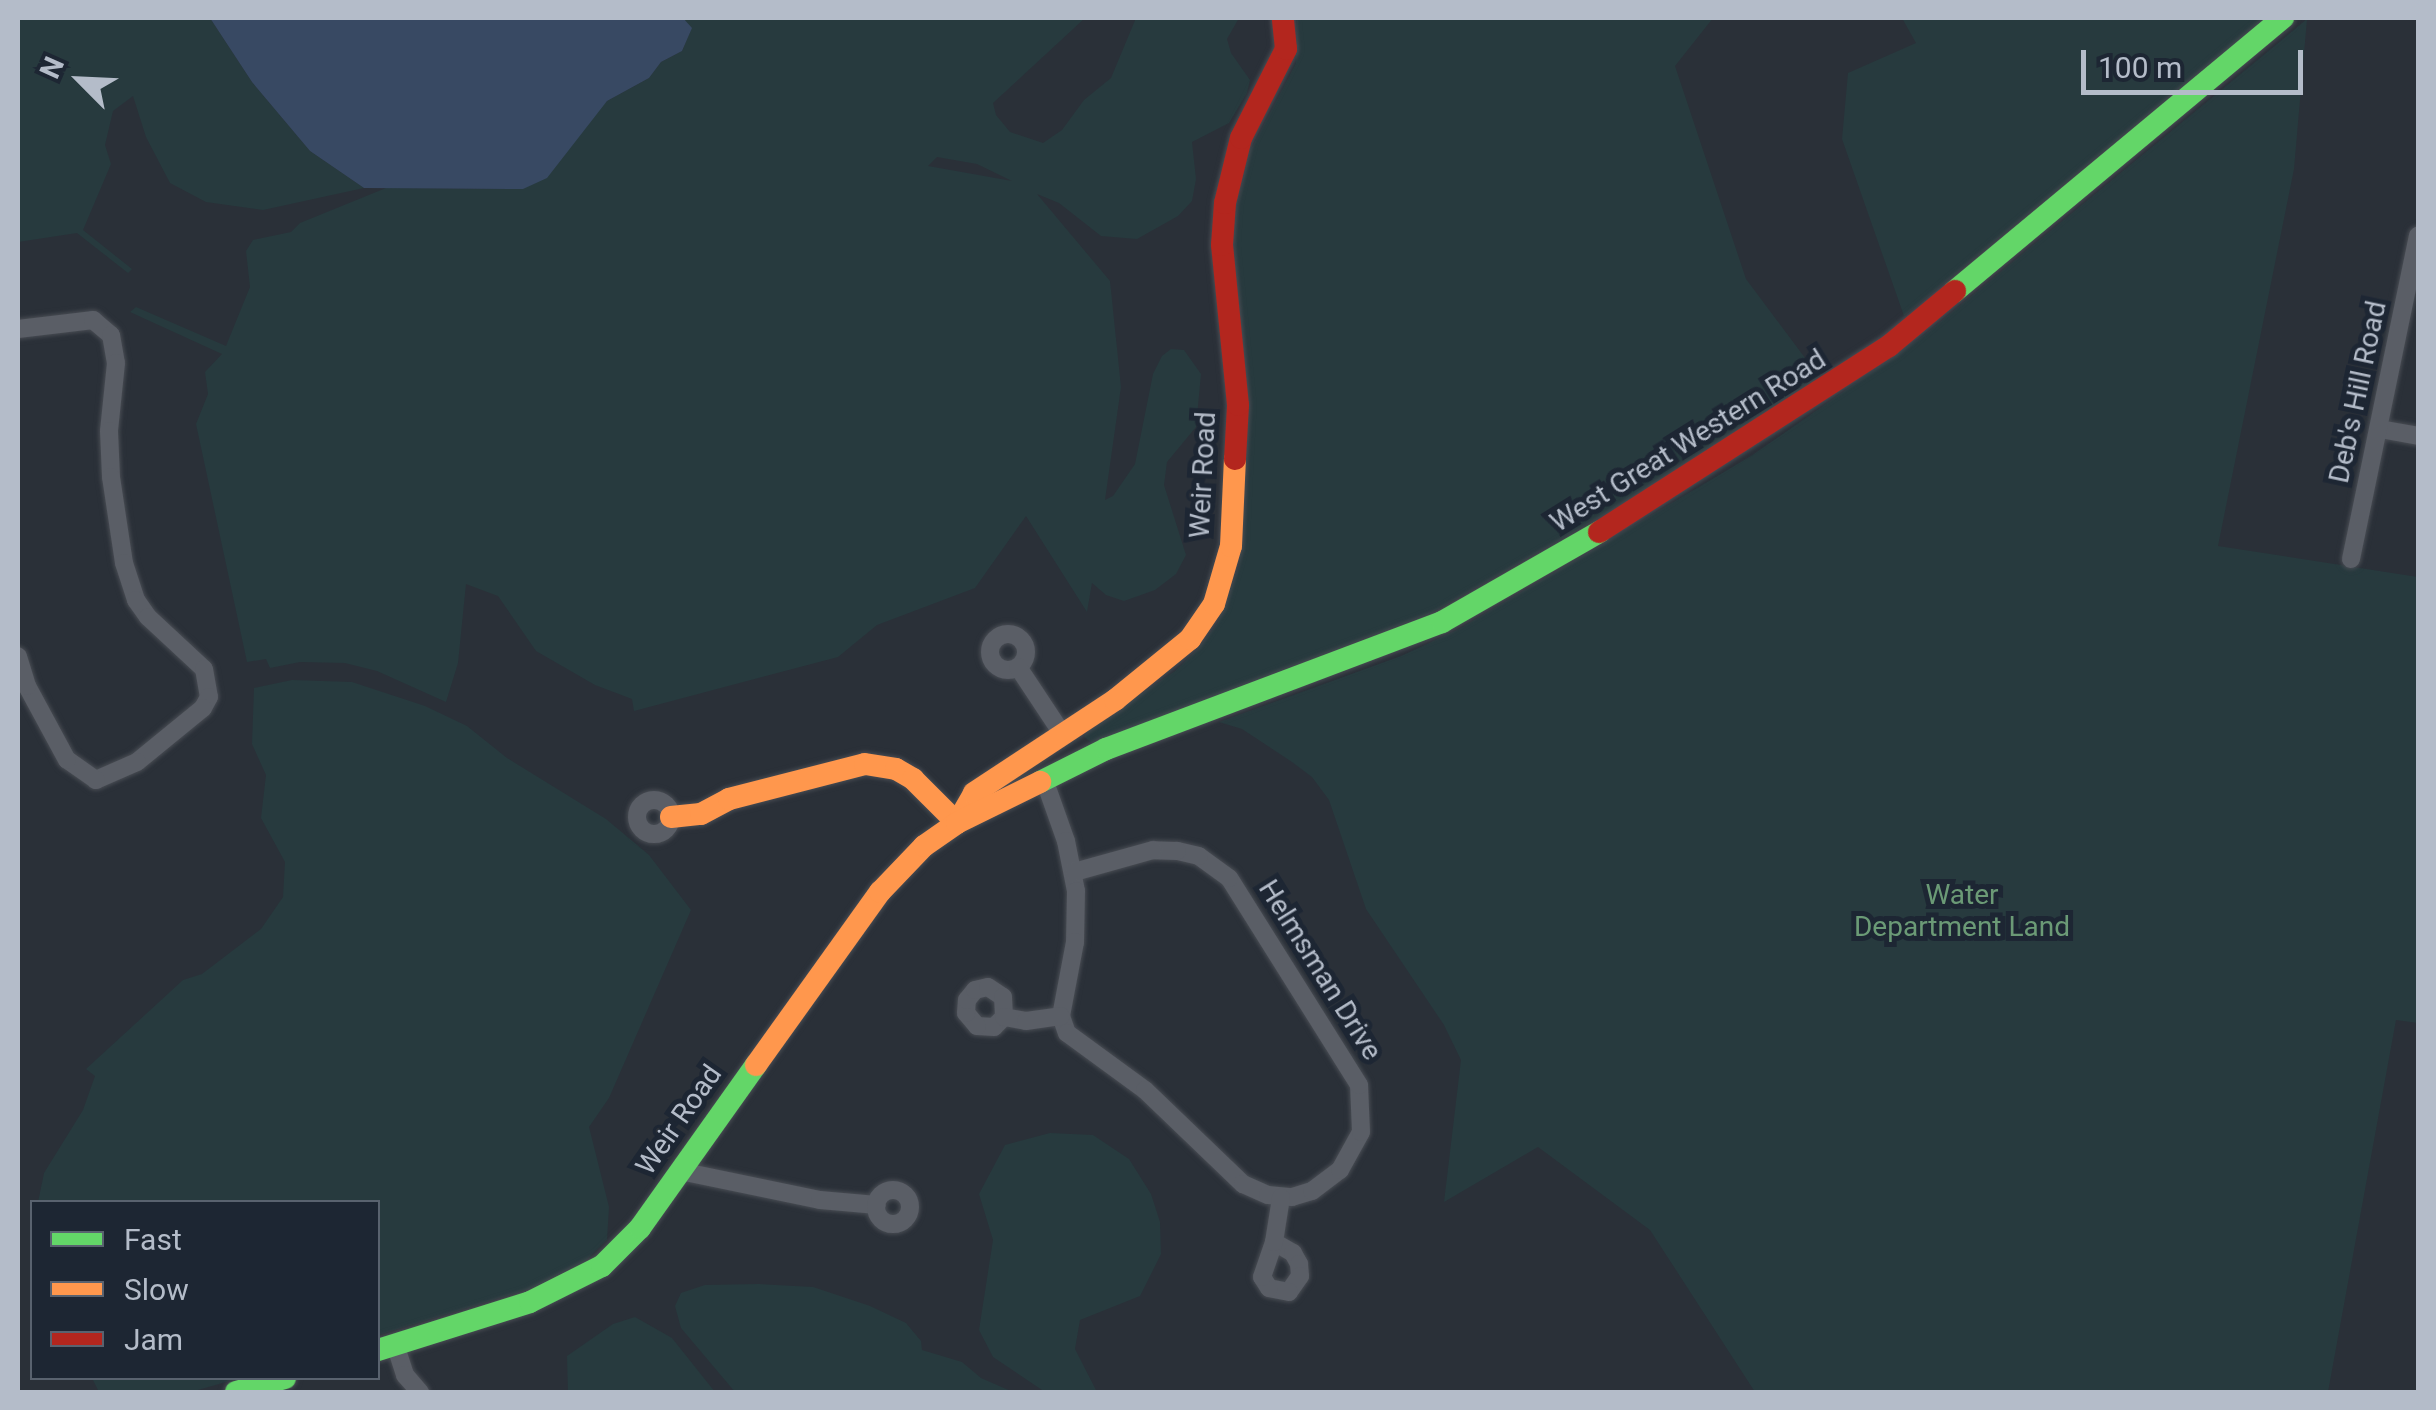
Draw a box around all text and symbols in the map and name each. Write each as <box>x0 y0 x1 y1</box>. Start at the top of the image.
north arrow <box>30 30 130 130</box>
scale bar <box>2086 30 2308 92</box>
text: 100 m <box>2098 50 2182 85</box>
text: N <box>33 52 71 83</box>
street label: Deb's Hill Road <box>2322 298 2394 486</box>
street label: West Great Western Road <box>1544 342 1832 540</box>
street label: Weir Road <box>1183 411 1223 539</box>
street label: Helmsman Drive <box>1251 874 1389 1066</box>
park label: Water Department Land <box>1854 878 2070 944</box>
street label: Weir Road <box>629 1058 729 1182</box>
legend <box>30 1200 380 1380</box>
text: Fast <box>124 1222 182 1257</box>
text: Slow <box>124 1272 189 1307</box>
text: Jam <box>124 1322 183 1357</box>

